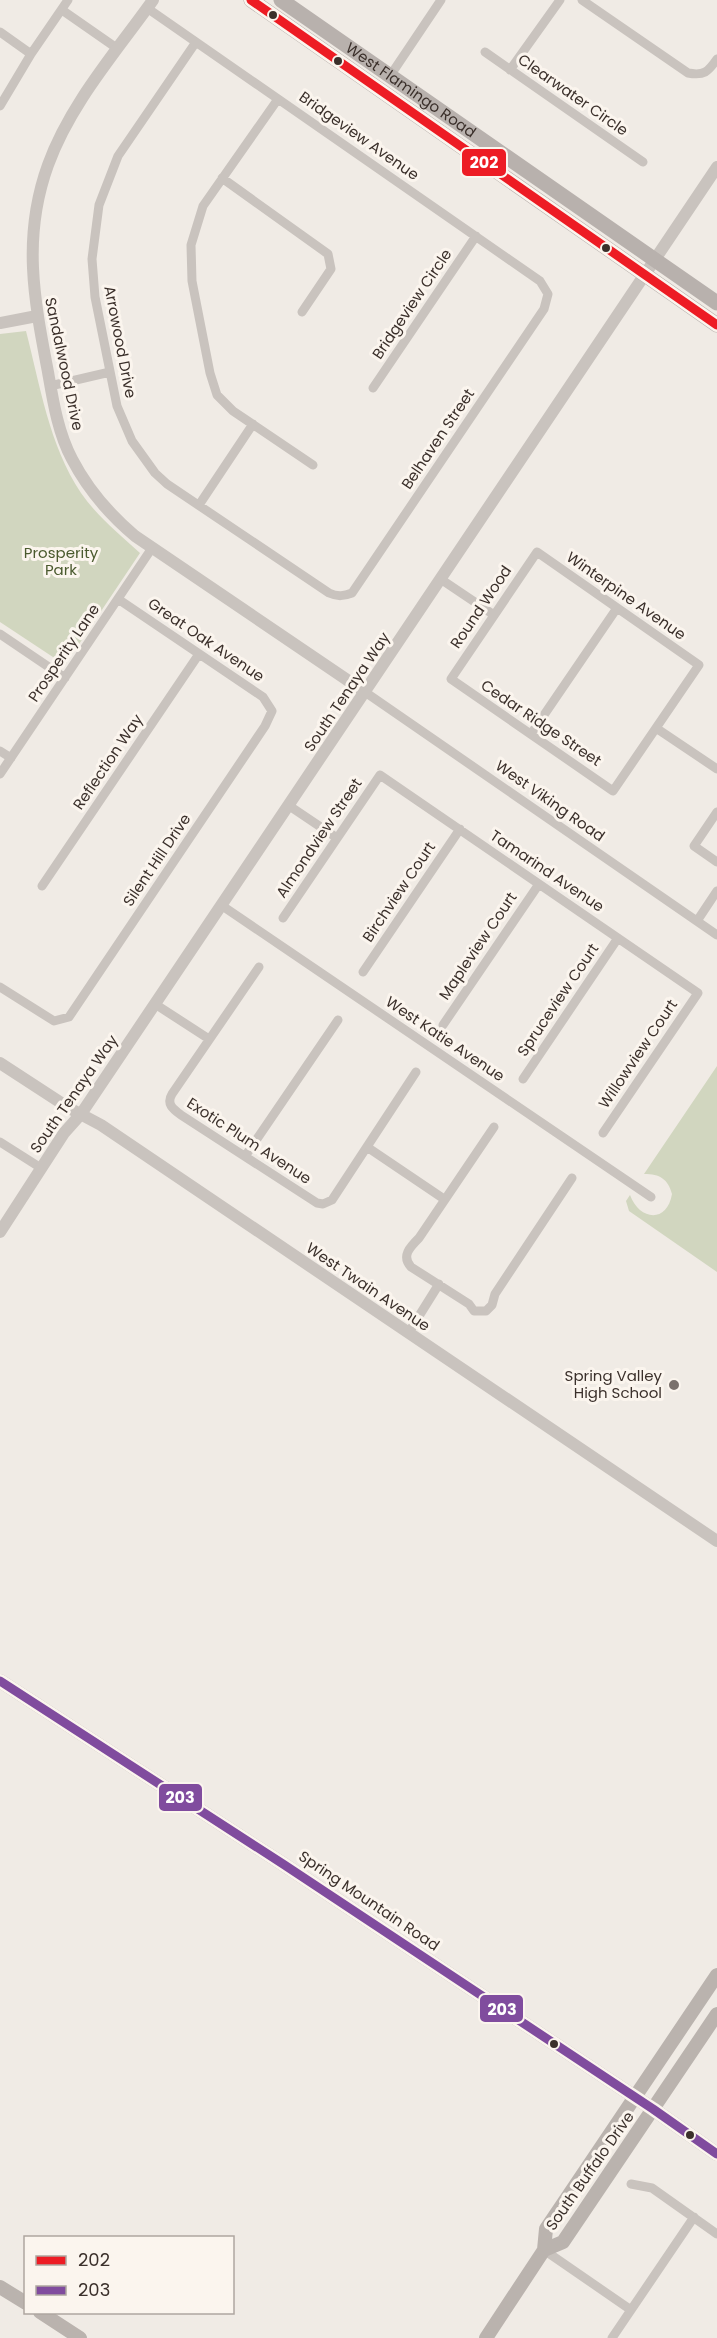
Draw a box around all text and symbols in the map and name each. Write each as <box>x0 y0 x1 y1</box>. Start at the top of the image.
unlabelled marker <box>267 9 279 21</box>
street label: West Flamingo Road <box>342 37 480 142</box>
street label: Clearwater Circle <box>514 49 633 140</box>
unlabelled marker <box>332 55 344 67</box>
street label: Bridgeview Avenue <box>295 86 424 185</box>
line badge: 202 <box>461 148 507 177</box>
text: 202 <box>470 151 498 174</box>
unlabelled marker <box>600 242 612 254</box>
street label: Bridgeview Circle <box>367 244 456 363</box>
street label: Arrowood Drive <box>99 284 142 400</box>
street label: Sandalwood Drive <box>40 295 89 432</box>
street label: Belhaven Street <box>396 384 479 493</box>
park label: Prosperity Park <box>24 542 99 580</box>
street label: Winterpine Avenue <box>562 546 690 645</box>
street label: Round Wood <box>445 561 516 652</box>
street label: Great Oak Avenue <box>144 593 269 686</box>
street label: Prosperity Lane <box>23 600 104 706</box>
street label: South Tenaya Way <box>299 627 395 756</box>
street label: Cedar Ridge Street <box>477 674 606 771</box>
street label: Reflection Way <box>68 709 148 814</box>
street label: West Viking Road <box>491 755 609 846</box>
street label: Almondview Street <box>271 774 366 902</box>
street label: Silent Hill Drive <box>118 809 195 910</box>
street label: Tamarind Avenue <box>486 825 608 917</box>
street label: Birchview Court <box>357 837 440 946</box>
street label: Mapleview Court <box>434 888 521 1004</box>
street label: Spruceview Court <box>512 939 603 1060</box>
street label: West Katie Avenue <box>382 991 509 1086</box>
street label: Willowview Court <box>593 995 682 1112</box>
street label: South Tenaya Way <box>25 1030 123 1157</box>
street label: Exotic Plum Avenue <box>183 1092 316 1189</box>
street label: West Twain Avenue <box>302 1237 434 1336</box>
place label: Spring Valley High School <box>565 1365 663 1403</box>
marker: Spring Valley High School <box>667 1378 681 1392</box>
line badge: 203 <box>158 1783 203 1812</box>
text: 203 <box>165 1786 195 1809</box>
street label: Spring Mountain Road <box>295 1846 444 1956</box>
line badge: 203 <box>479 1994 524 2023</box>
text: 203 <box>487 1998 517 2021</box>
unlabelled marker <box>548 2038 560 2050</box>
street label: South Buffalo Drive <box>541 2107 639 2234</box>
unlabelled marker <box>684 2129 696 2141</box>
legend <box>24 2236 234 2314</box>
text: 202 <box>78 2247 110 2272</box>
text: 203 <box>78 2277 110 2302</box>

